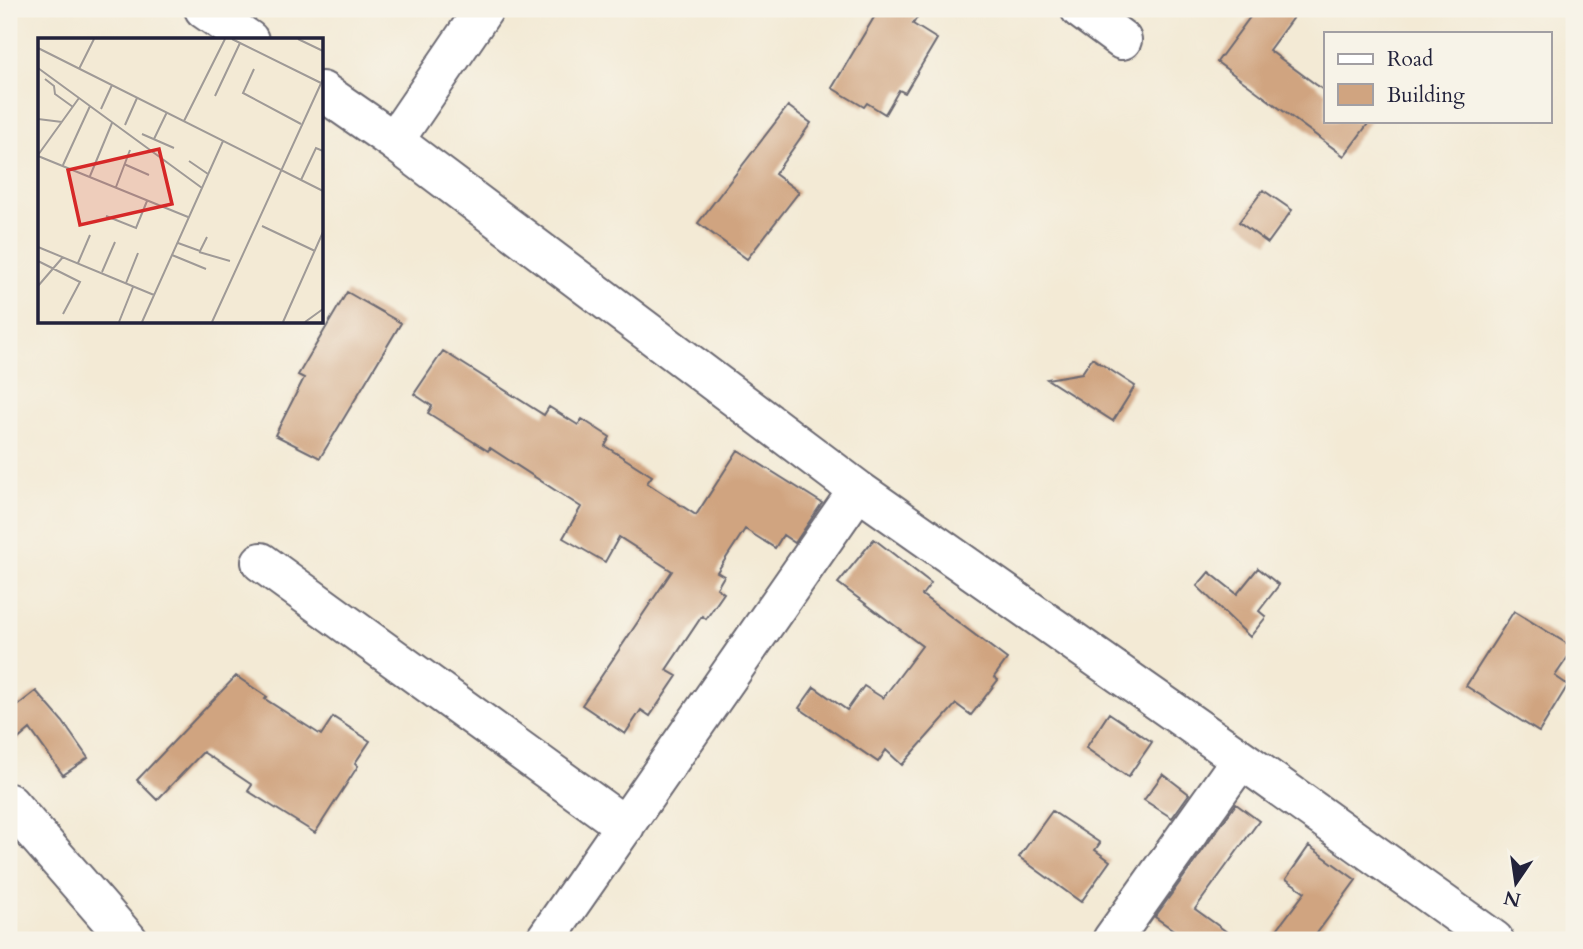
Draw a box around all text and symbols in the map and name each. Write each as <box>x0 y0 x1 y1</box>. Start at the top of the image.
legend <box>1324 32 1552 122</box>
inset map <box>38 38 324 324</box>
text: Road <box>1387 45 1433 74</box>
text: Building <box>1387 81 1465 110</box>
north arrow <box>1482 848 1552 918</box>
text: N <box>1501 884 1523 913</box>

